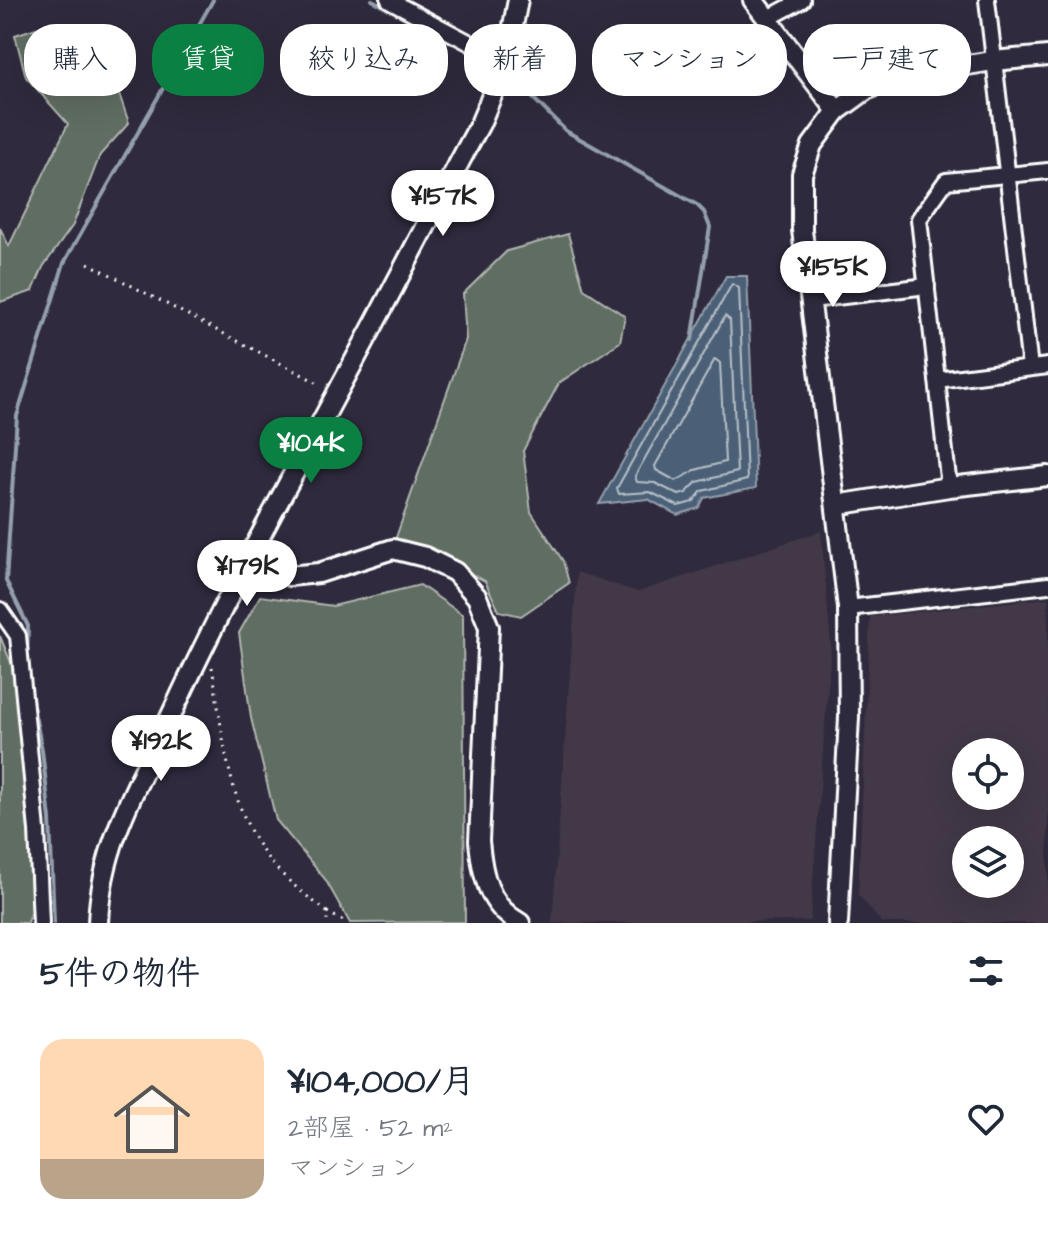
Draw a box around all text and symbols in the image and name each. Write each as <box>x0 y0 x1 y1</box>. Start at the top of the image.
chip: 購入 <box>24 24 136 96</box>
chip: 賃貸 <box>152 24 264 96</box>
chip: 絞り込み <box>280 24 448 96</box>
chip: 新着 <box>464 24 576 96</box>
chip: マンション <box>592 24 787 96</box>
chip: 一戸建て <box>803 24 971 96</box>
pin: ¥157K <box>387 170 499 238</box>
text: ¥157K <box>409 178 477 214</box>
pin: ¥155K <box>777 241 889 309</box>
text: ¥155K <box>798 249 868 285</box>
pin: ¥104K <box>255 417 367 485</box>
text: ¥104K <box>277 425 345 461</box>
pin: ¥179K <box>191 540 303 608</box>
text: ¥179K <box>215 548 279 584</box>
pin: ¥192K <box>105 715 217 783</box>
text: ¥192K <box>130 723 192 759</box>
map controls <box>952 738 1024 898</box>
button: locate <box>952 738 1024 810</box>
button: layers <box>952 826 1024 898</box>
icon: filters <box>964 949 1008 993</box>
text: 5件の物件 <box>40 950 200 998</box>
text: ¥104,000/月 <box>288 1058 475 1106</box>
icon: home <box>104 1071 200 1167</box>
icon: heart <box>964 1097 1008 1141</box>
text: 2部屋 · 52 m² <box>288 1110 453 1146</box>
text: マンション <box>288 1150 417 1186</box>

